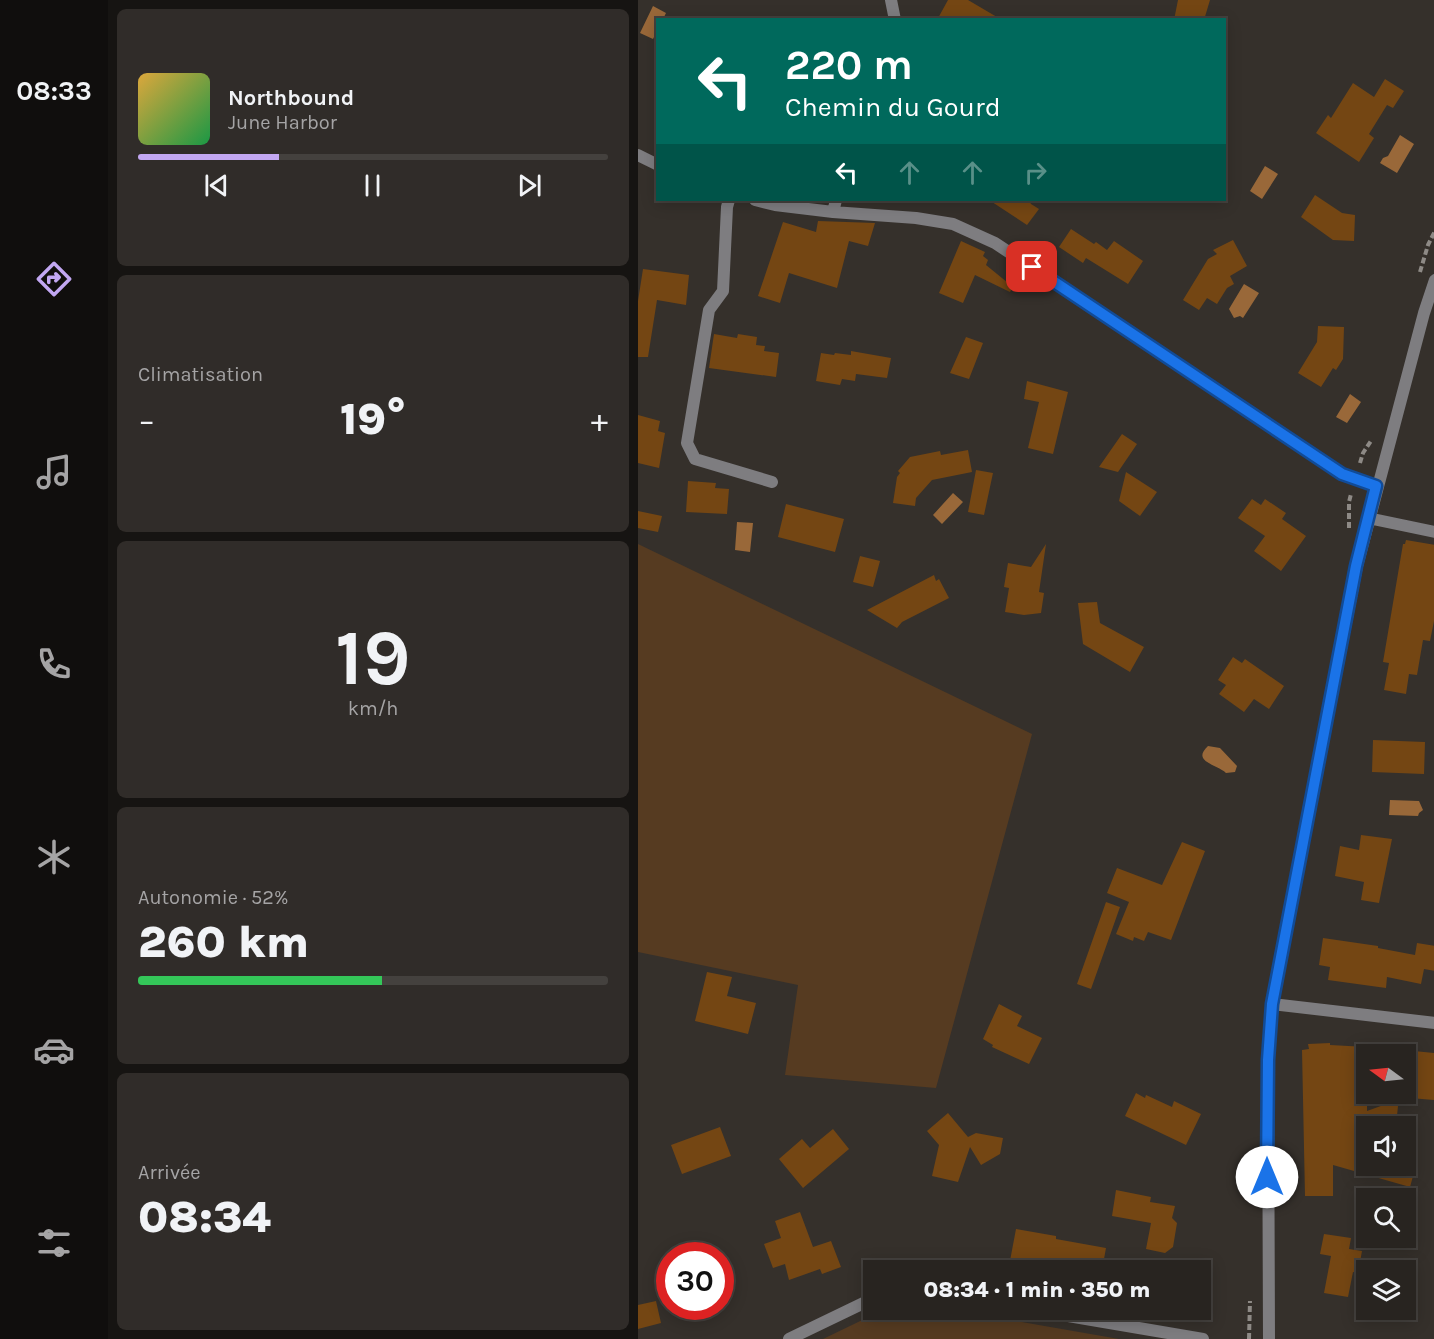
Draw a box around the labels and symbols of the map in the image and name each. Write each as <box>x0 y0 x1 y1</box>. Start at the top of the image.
pin <box>1006 241 1057 292</box>
north arrow <box>1356 1044 1416 1104</box>
position arrow <box>1235 1145 1299 1209</box>
speed limit sign: 30 <box>656 1242 734 1320</box>

